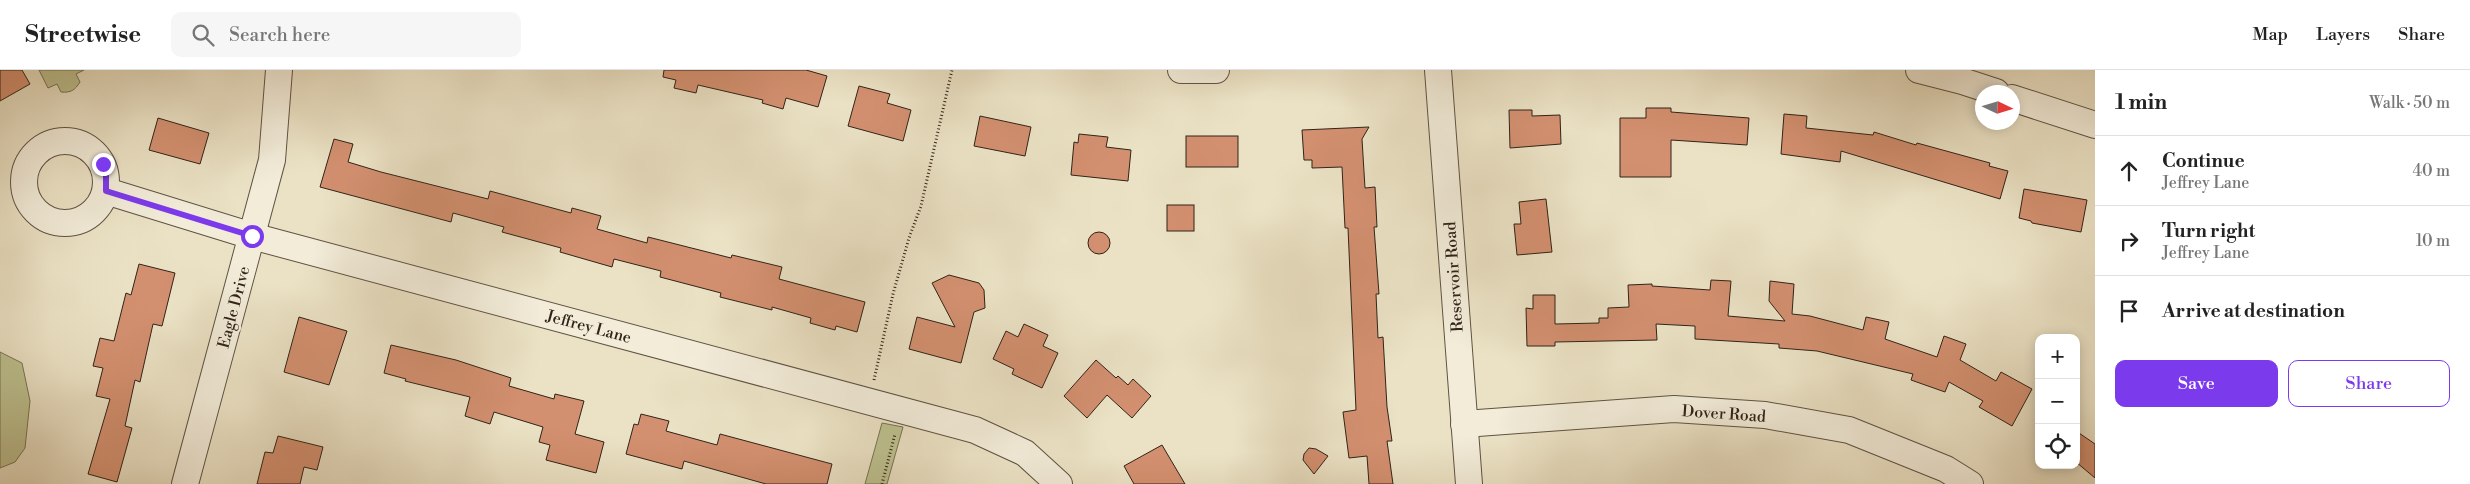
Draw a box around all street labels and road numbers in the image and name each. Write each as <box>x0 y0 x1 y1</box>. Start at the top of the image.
street label: Reservoir Road <box>1440 221 1468 333</box>
street label: Eagle Drive <box>213 264 255 351</box>
street label: Jeffrey Lane <box>543 306 634 348</box>
street label: Dover Road <box>1681 401 1767 427</box>

